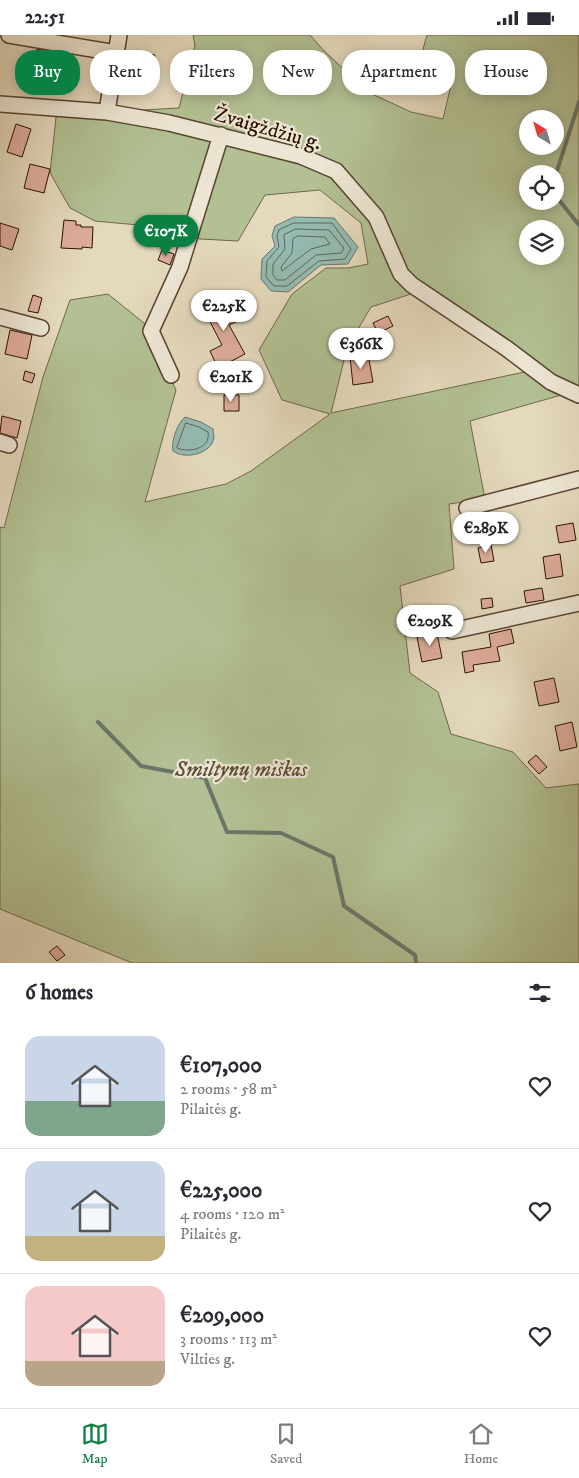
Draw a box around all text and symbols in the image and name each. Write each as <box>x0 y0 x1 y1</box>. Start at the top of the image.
text: 22:51 <box>25 6 65 29</box>
chip: Buy <box>15 50 80 95</box>
chip: Rent <box>90 50 160 95</box>
chip: Filters <box>170 50 253 95</box>
chip: New <box>263 50 332 95</box>
chip: Apartment <box>342 50 455 95</box>
chip: House <box>465 50 547 95</box>
street label: Žvaigždžių g. <box>211 99 325 157</box>
north arrow <box>519 110 564 155</box>
map controls <box>519 110 564 265</box>
button: locate <box>519 165 564 210</box>
pin: €107K <box>131 215 201 257</box>
button: layers <box>519 220 564 265</box>
text: €107K <box>144 221 188 241</box>
pin: €225K <box>189 289 259 332</box>
text: €225K <box>202 296 246 316</box>
pin: €366K <box>326 327 396 370</box>
text: €366K <box>339 334 383 354</box>
pin: €201K <box>196 361 266 403</box>
text: €201K <box>210 367 252 387</box>
pin: €289K <box>451 511 521 554</box>
text: €289K <box>464 518 508 538</box>
pin: €209K <box>395 605 465 647</box>
text: €209K <box>407 611 453 631</box>
park label: Smiltynų miškas <box>174 757 308 783</box>
icon: filters <box>526 979 554 1007</box>
text: 6 homes <box>25 980 93 1006</box>
text: €107,000 <box>180 1053 262 1079</box>
icon: home <box>65 1056 125 1116</box>
icon: heart <box>526 1072 554 1100</box>
text: 2 rooms · 58 m² <box>180 1079 277 1099</box>
text: Pilaitės g. <box>180 1099 241 1119</box>
text: €225,000 <box>180 1178 262 1204</box>
icon: home <box>65 1181 125 1241</box>
icon: heart <box>526 1197 554 1225</box>
text: 4 rooms · 120 m² <box>180 1204 285 1224</box>
text: Pilaitės g. <box>180 1224 241 1244</box>
text: €209,000 <box>180 1303 264 1329</box>
icon: home <box>65 1306 125 1366</box>
icon: heart <box>526 1322 554 1350</box>
text: 3 rooms · 113 m² <box>180 1329 277 1349</box>
text: Vilties g. <box>180 1349 235 1369</box>
tab: Map <box>81 1420 109 1468</box>
tab: Saved <box>270 1420 302 1468</box>
tab: Home <box>464 1420 498 1468</box>

